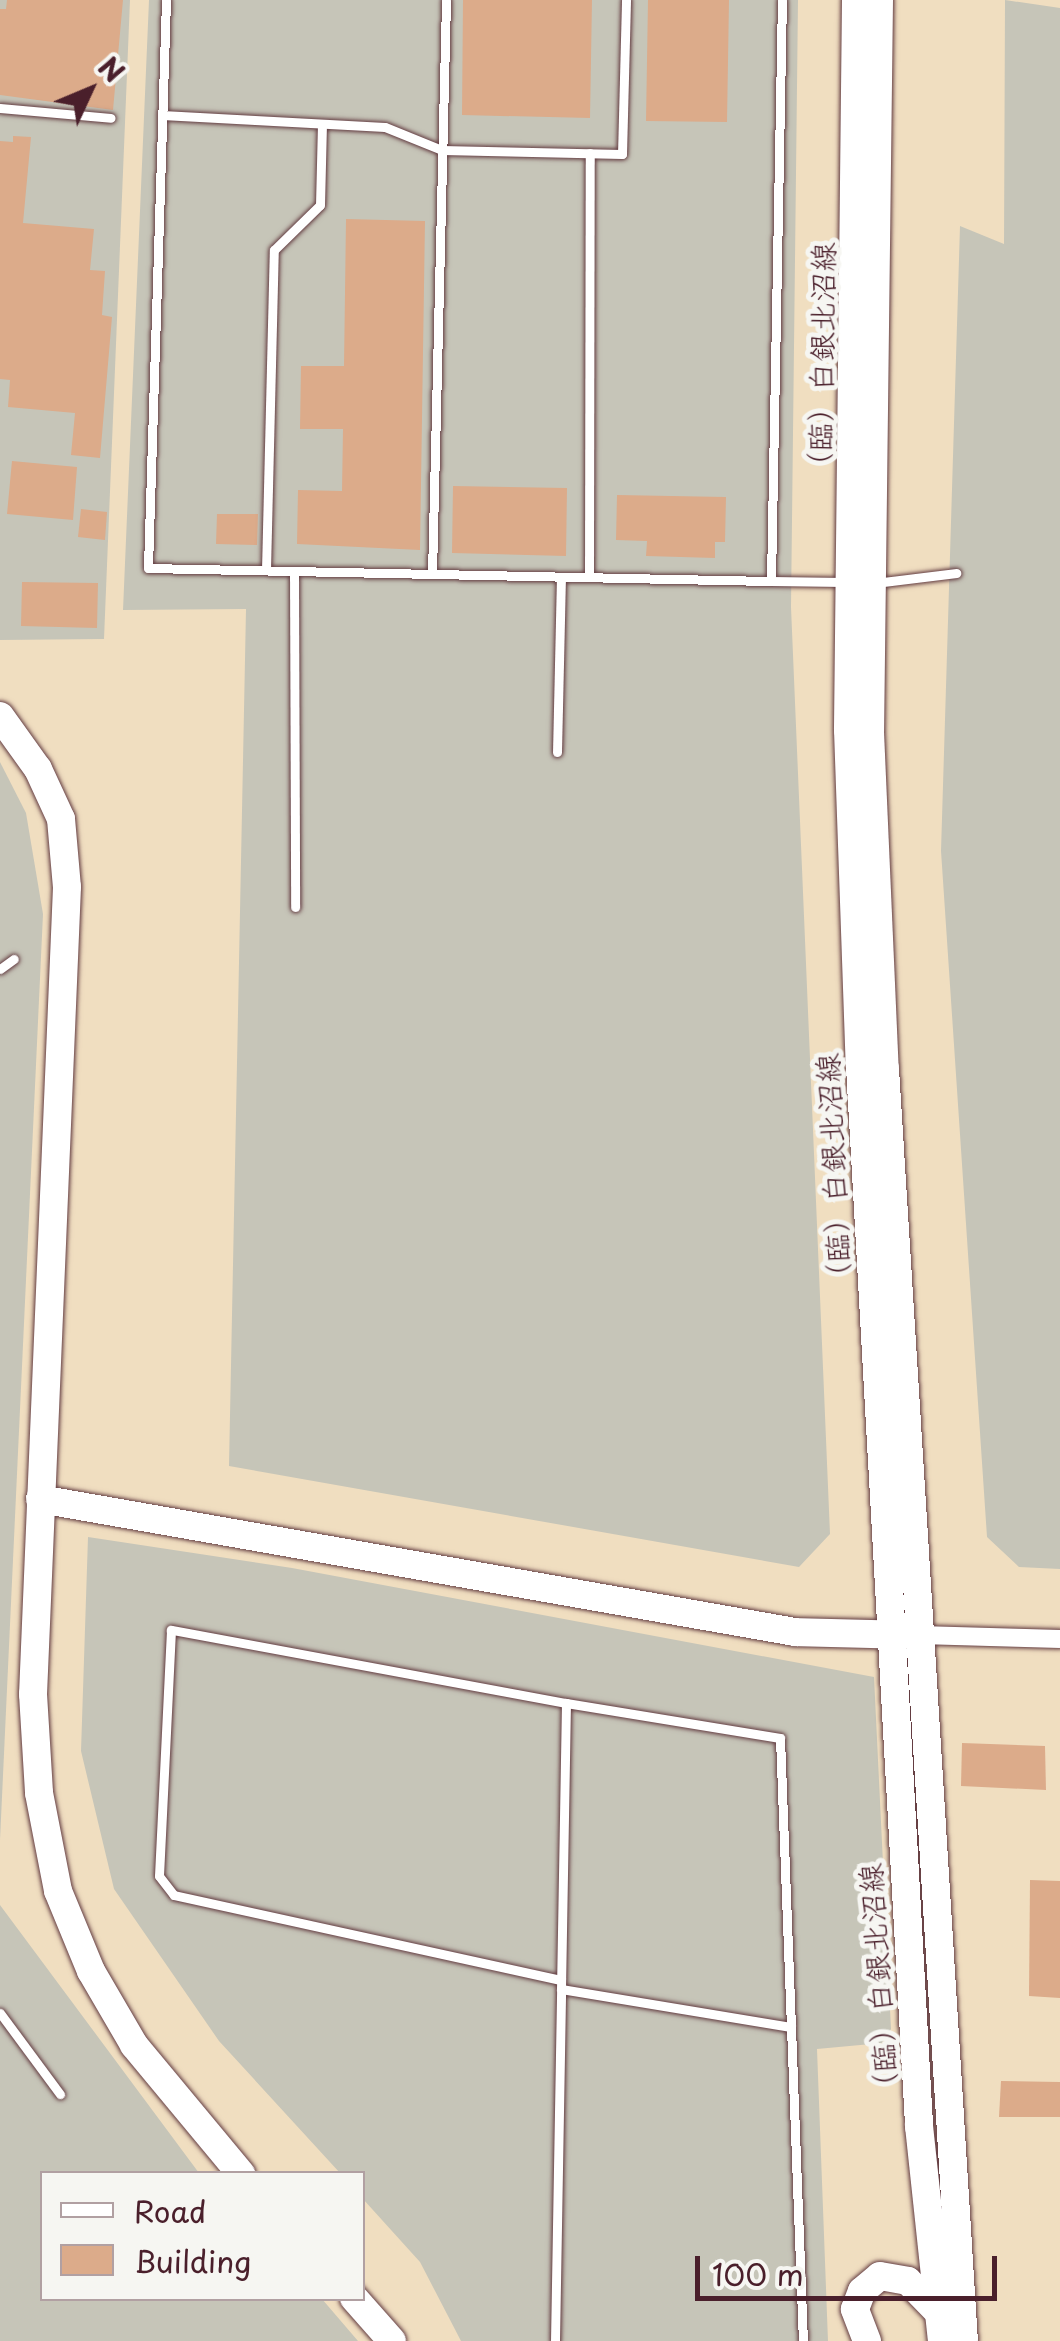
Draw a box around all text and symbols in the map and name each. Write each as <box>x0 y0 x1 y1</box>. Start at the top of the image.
north arrow <box>40 40 140 140</box>
text: N <box>89 46 135 92</box>
street label: （臨）白銀北沼線 <box>801 242 841 482</box>
street label: （臨）白銀北沼線 <box>809 1052 857 1294</box>
street label: （臨）白銀北沼線 <box>852 1862 904 2104</box>
legend <box>40 2171 365 2301</box>
text: Road <box>134 2188 207 2233</box>
scale bar <box>700 2236 1002 2298</box>
text: Building <box>134 2238 251 2283</box>
text: 100 m <box>712 2251 804 2296</box>

